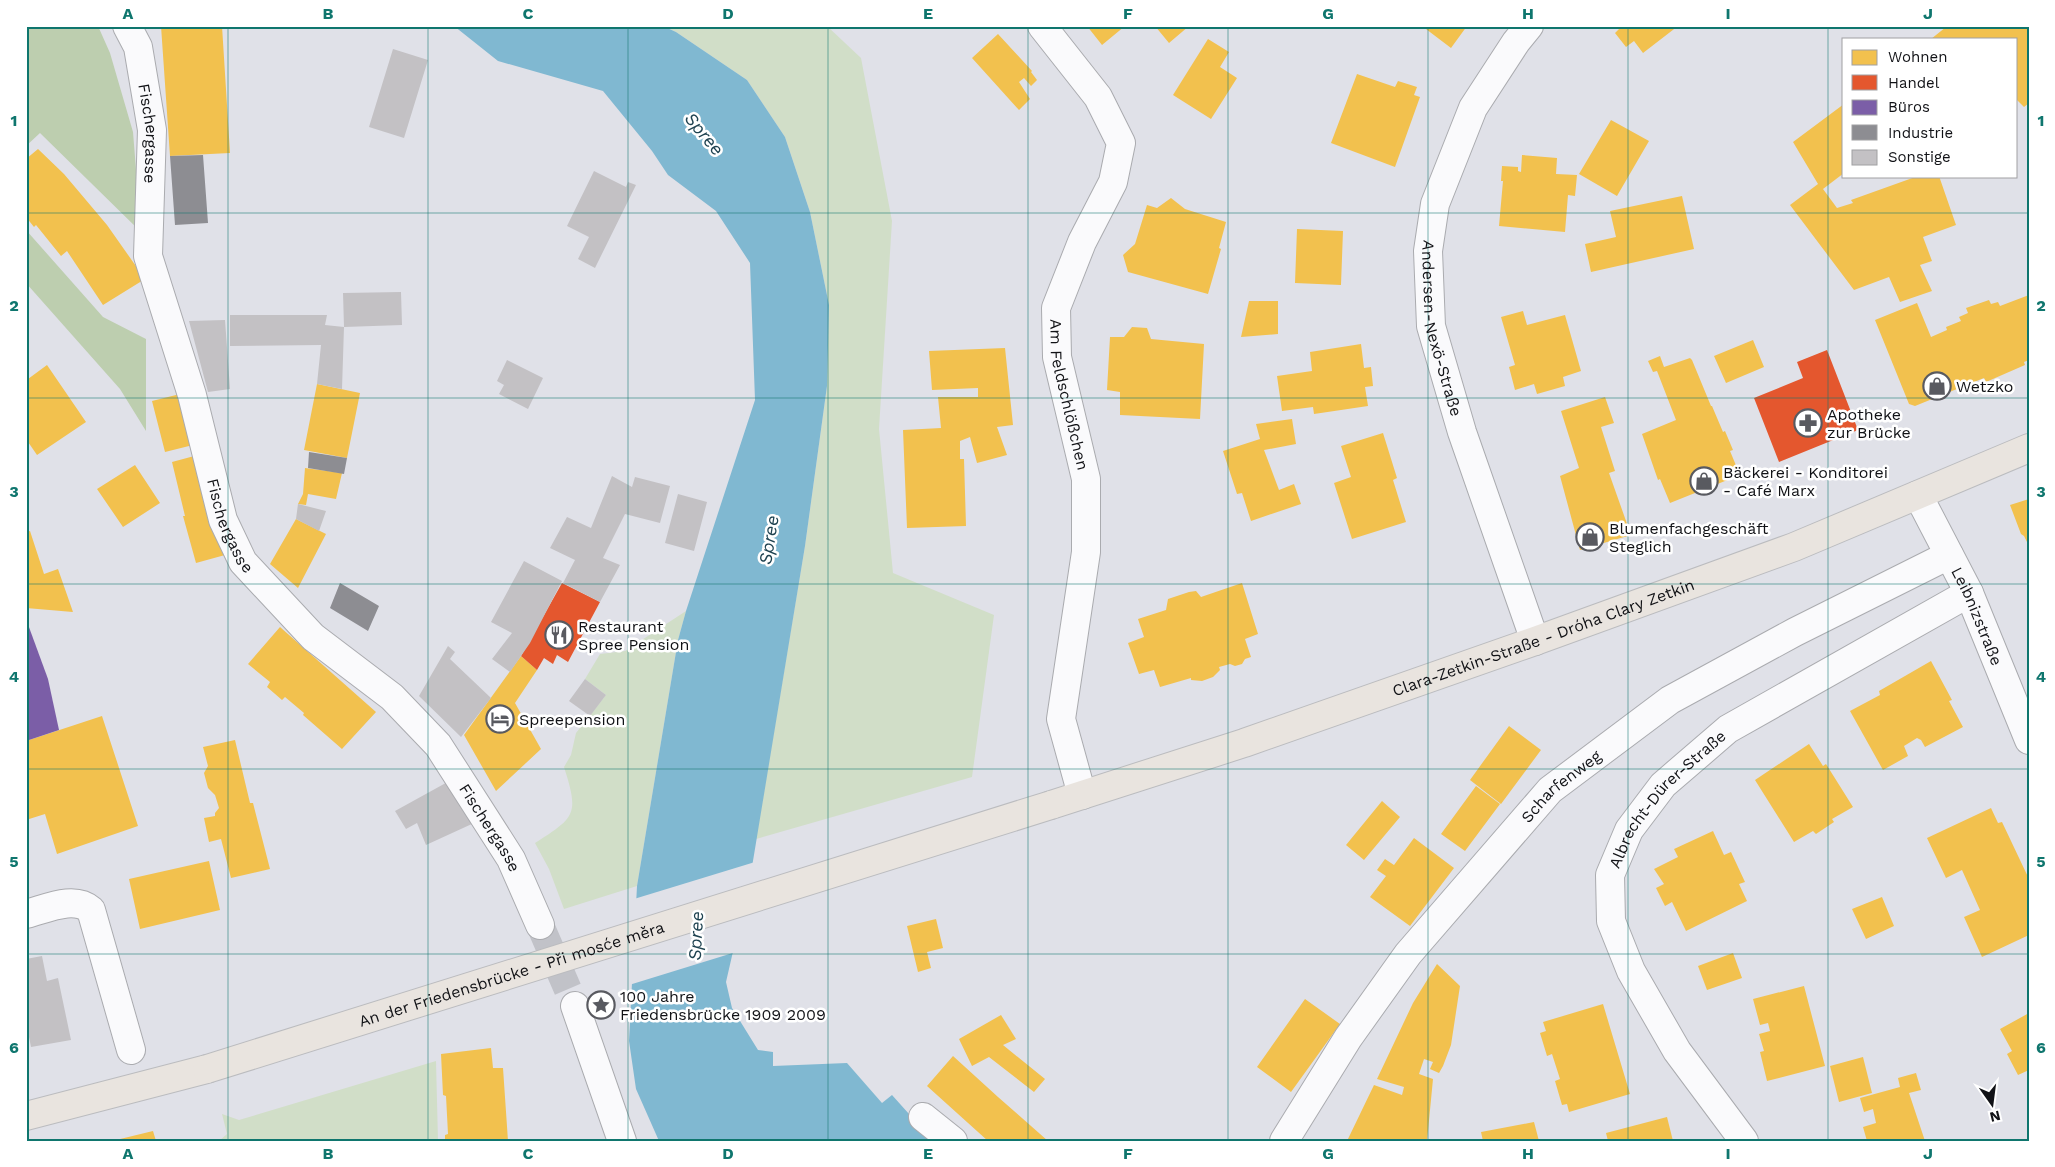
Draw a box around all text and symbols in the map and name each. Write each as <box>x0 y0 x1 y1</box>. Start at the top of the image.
text: A <box>123 4 134 23</box>
text: B <box>323 4 334 23</box>
text: C <box>523 4 534 23</box>
text: D <box>722 4 734 23</box>
text: E <box>923 4 933 23</box>
text: F <box>1123 4 1133 23</box>
text: G <box>1322 4 1334 23</box>
text: H <box>1522 4 1534 23</box>
text: I <box>1725 4 1731 23</box>
text: J <box>1923 4 1933 23</box>
legend <box>1842 38 2018 178</box>
text: Wohnen <box>1888 48 1947 66</box>
text: Handel <box>1888 74 1940 92</box>
street label: Fischergasse <box>134 82 161 184</box>
text: Büros <box>1888 98 1930 116</box>
water label: Spree <box>680 108 728 159</box>
text: 1 <box>11 111 17 130</box>
text: 1 <box>2038 111 2044 130</box>
text: Industrie <box>1888 124 1953 142</box>
text: Sonstige <box>1888 148 1951 166</box>
street label: Andersen-Nexö-Straße <box>1418 239 1466 419</box>
text: 2 <box>9 296 19 315</box>
text: 2 <box>2036 296 2046 315</box>
street label: Am Feldschlößchen <box>1046 319 1093 472</box>
shop icon: Wetzko <box>1922 371 1952 401</box>
place label: Wetzko <box>1956 377 2013 396</box>
place label: Apotheke zur Brücke <box>1827 405 1911 442</box>
pharmacy icon: Apotheke zur Brücke <box>1793 408 1823 438</box>
place label: Bäckerei - Konditorei - Café Marx <box>1723 463 1888 500</box>
shop icon: Bäckerei - Konditorei - Café Marx <box>1689 466 1719 496</box>
street label: Fischergasse <box>203 476 257 577</box>
text: 3 <box>9 482 19 501</box>
text: 3 <box>2036 482 2046 501</box>
water label: Spree <box>754 514 783 566</box>
place label: Blumenfachgeschäft Steglich <box>1609 519 1769 556</box>
shop icon: Blumenfachgeschäft Steglich <box>1575 522 1605 552</box>
street label: Leibnizstraße <box>1947 564 2006 668</box>
street label: Clara-Zetkin-Straße - Dróha Clary Zetkin <box>1390 575 1697 700</box>
place label: Restaurant Spree Pension <box>578 617 689 654</box>
restaurant icon: Restaurant Spree Pension <box>544 620 574 650</box>
text: 4 <box>9 667 19 686</box>
text: 4 <box>2036 667 2046 686</box>
hotel icon: Spreepension <box>485 704 515 734</box>
place label: Spreepension <box>519 710 625 729</box>
street label: Albrecht-Dürer-Straße <box>1605 726 1730 871</box>
street label: Scharfenweg <box>1517 746 1605 827</box>
street label: Fischergasse <box>455 780 524 874</box>
text: 5 <box>9 852 19 871</box>
text: 5 <box>2036 852 2046 871</box>
water label: Spree <box>684 911 707 961</box>
street label: An der Friedensbrücke - Při mosće měra <box>357 918 667 1031</box>
place label: 100 Jahre Friedensbrücke 1909 2009 <box>620 987 826 1024</box>
place icon: 100 Jahre Friedensbrücke 1909 2009 <box>586 990 616 1020</box>
text: 6 <box>9 1038 19 1057</box>
text: 6 <box>2036 1038 2046 1057</box>
north arrow <box>1968 1080 2018 1130</box>
text: N <box>1988 1108 2002 1126</box>
text: A <box>123 1144 134 1163</box>
text: B <box>323 1144 334 1163</box>
text: C <box>523 1144 534 1163</box>
text: D <box>722 1144 734 1163</box>
text: E <box>923 1144 933 1163</box>
text: F <box>1123 1144 1133 1163</box>
text: G <box>1322 1144 1334 1163</box>
text: H <box>1522 1144 1534 1163</box>
text: I <box>1725 1144 1731 1163</box>
text: J <box>1923 1144 1933 1163</box>

